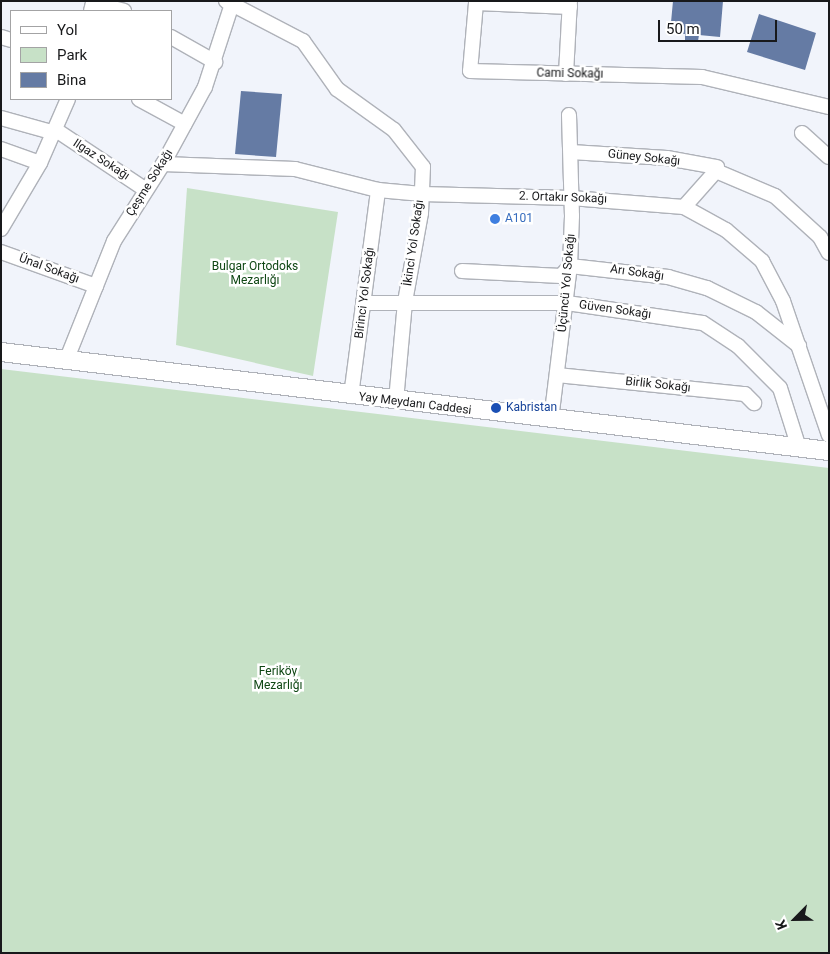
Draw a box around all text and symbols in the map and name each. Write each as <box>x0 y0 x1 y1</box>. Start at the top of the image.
legend <box>10 10 172 100</box>
scale bar <box>660 10 779 42</box>
text: 50 m <box>666 20 700 38</box>
text: Yol <box>57 21 78 39</box>
text: Park <box>57 46 87 64</box>
street label: Cami Sokağı <box>536 66 604 82</box>
text: Bina <box>57 71 86 89</box>
street label: Ilgaz Sokağı <box>70 136 132 184</box>
street label: Çeşme Sokağı <box>124 147 176 219</box>
street label: Güney Sokağı <box>607 147 681 169</box>
street label: 2. Ortakır Sokağı <box>519 189 607 207</box>
street label: İkinci Yol Sokağı <box>401 199 427 287</box>
place label: A101 <box>505 212 533 226</box>
marker: A101 <box>489 213 501 225</box>
street label: Üçüncü Yol Sokağı <box>556 233 578 333</box>
street label: Birinci Yol Sokağı <box>352 246 378 340</box>
street label: Ünal Sokağı <box>17 251 81 287</box>
park label: Bulgar Ortodoks Mezarlığı <box>212 260 298 288</box>
street label: Arı Sokağı <box>609 262 665 284</box>
street label: Güven Sokağı <box>578 298 652 322</box>
street label: Birlik Sokağı <box>625 374 691 396</box>
street label: Yay Meydanı Caddesi <box>358 390 472 418</box>
place label: Kabristan <box>506 401 557 415</box>
marker: Kabristan <box>490 402 502 414</box>
park label: Feriköy Mezarlığı <box>254 665 302 693</box>
north arrow <box>770 894 820 944</box>
text: K <box>772 918 790 932</box>

